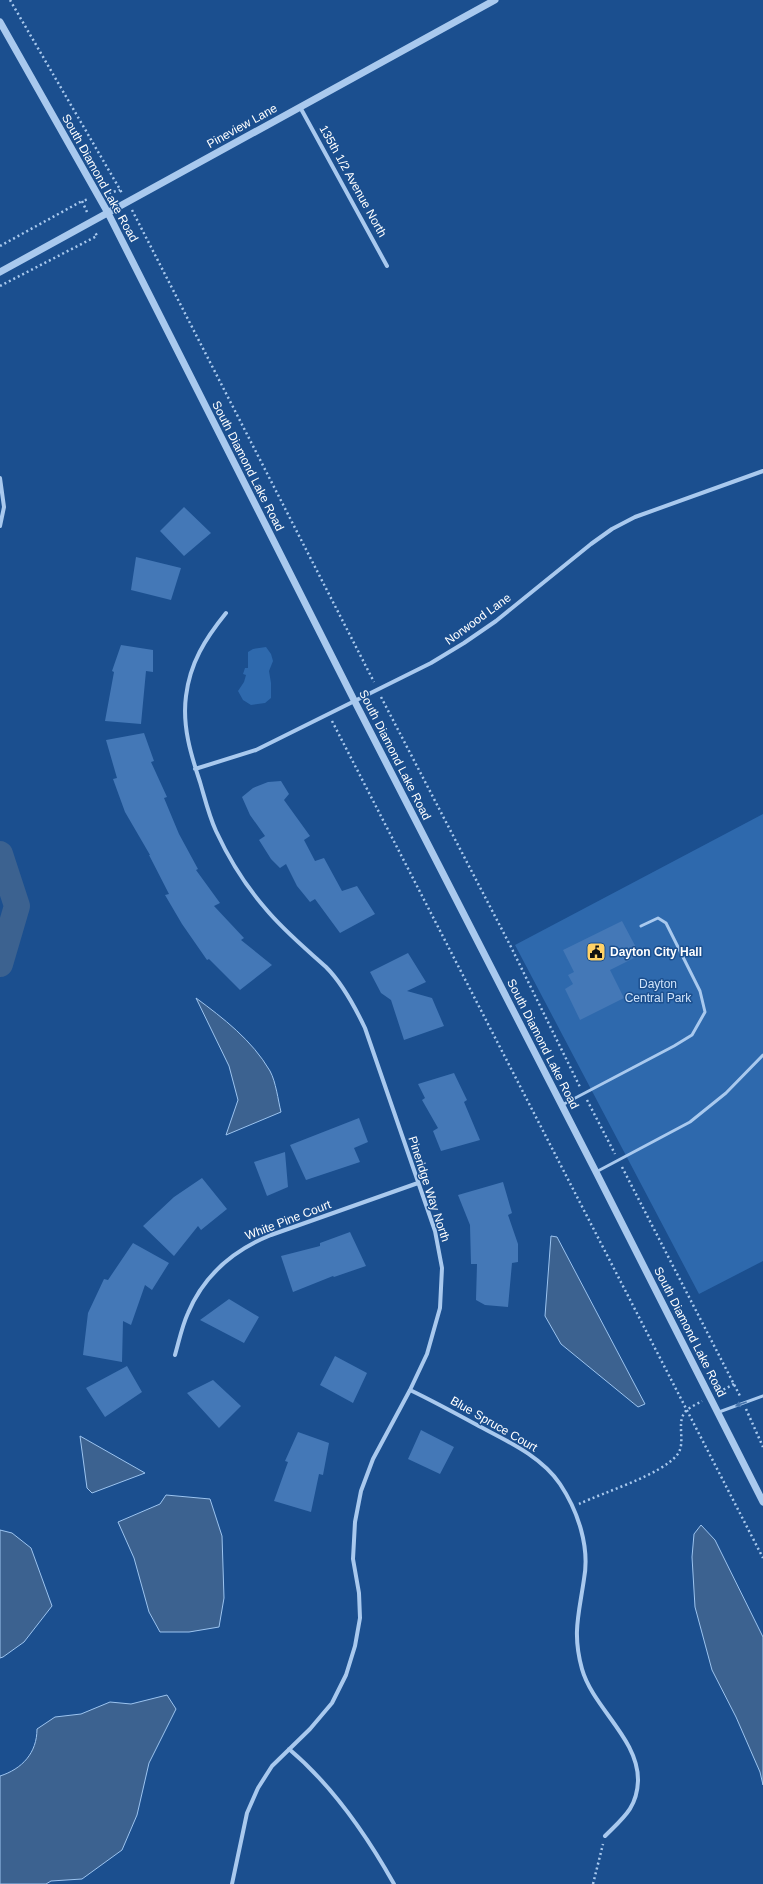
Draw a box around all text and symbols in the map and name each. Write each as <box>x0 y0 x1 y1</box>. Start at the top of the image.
street label: Pineview Lane <box>204 101 280 151</box>
street label: South Diamond Lake Road <box>59 112 141 244</box>
street label: 135th 1/2 Avenue North <box>316 123 390 239</box>
street label: South Diamond Lake Road <box>209 399 287 533</box>
street label: Norwood Lane <box>442 590 514 648</box>
street label: South Diamond Lake Road <box>356 688 434 822</box>
public building icon: Dayton City Hall <box>585 941 607 963</box>
place label: Dayton City Hall <box>610 945 702 959</box>
street label: South Diamond Lake Road <box>504 977 582 1111</box>
park label: Dayton Central Park <box>625 977 692 1005</box>
street label: Pineridge Way North <box>405 1134 453 1244</box>
street label: White Pine Court <box>243 1197 333 1243</box>
street label: South Diamond Lake Road <box>651 1265 729 1399</box>
street label: Blue Spruce Court <box>448 1393 541 1455</box>
one-way arrow <box>734 1402 746 1408</box>

